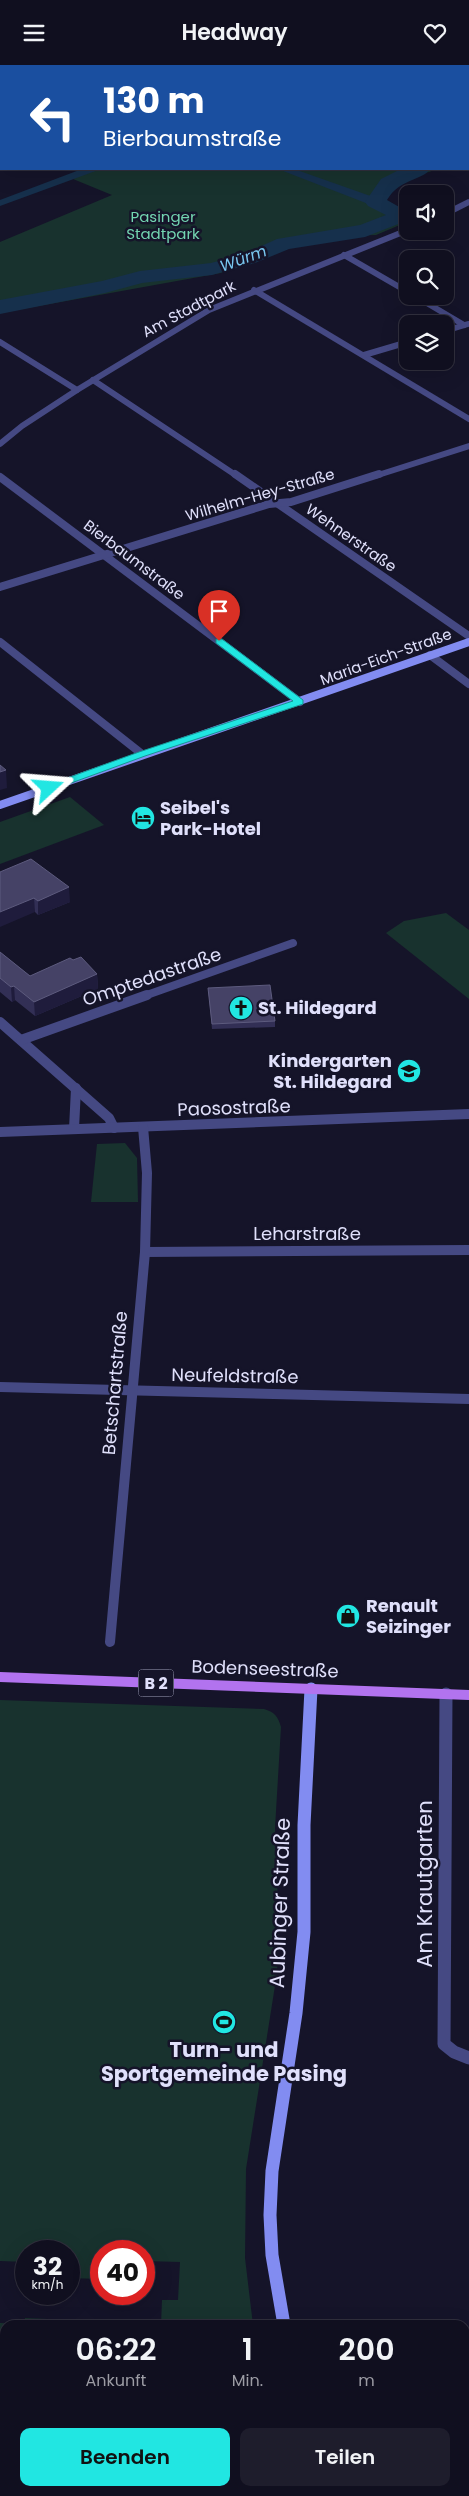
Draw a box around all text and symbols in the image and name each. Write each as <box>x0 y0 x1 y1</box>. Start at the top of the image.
text: Headway <box>182 17 287 48</box>
icon: menu <box>20 19 48 47</box>
icon: heart <box>421 19 449 47</box>
text: 130 m <box>103 76 205 125</box>
icon: left <box>20 85 85 150</box>
text: Bierbaumstraße <box>103 123 281 154</box>
map controls <box>399 185 454 370</box>
button: sound <box>399 185 454 240</box>
park label: Pasinger Stadtpark <box>126 206 200 244</box>
water label: Würm <box>217 239 270 278</box>
button: search <box>399 250 454 305</box>
street label: Am Stadtpark <box>138 275 239 342</box>
button: layers <box>399 315 454 370</box>
street label: Wilhelm-Hey-Straße <box>183 463 337 526</box>
street label: Wehnerstraße <box>302 498 401 577</box>
street label: Bierbaumstraße <box>79 515 189 605</box>
pin <box>198 590 240 641</box>
icon: arrive <box>205 597 233 625</box>
street label: Maria-Eich-Straße <box>317 623 455 690</box>
position arrow <box>22 761 74 813</box>
place label: Seibel's Park-Hotel <box>160 795 261 841</box>
hotel icon: Seibel's Park-Hotel <box>130 805 156 831</box>
street label: Omptedastraße <box>79 941 225 1012</box>
church icon: St. Hildegard <box>228 995 254 1021</box>
place label: St. Hildegard <box>258 995 377 1020</box>
place label: Kindergarten St. Hildegard <box>268 1048 392 1094</box>
school or university icon: Kindergarten St. Hildegard <box>396 1058 422 1084</box>
street label: Paosostraße <box>177 1093 291 1122</box>
street label: Leharstraße <box>253 1221 361 1246</box>
street label: Betschartstraße <box>96 1310 133 1456</box>
street label: Neufeldstraße <box>171 1362 299 1389</box>
place label: Renault Seizinger <box>366 1593 451 1639</box>
shop icon: Renault Seizinger <box>335 1603 361 1629</box>
street label: Bodenseestraße <box>191 1653 339 1684</box>
road number: B 2 <box>138 1670 174 1697</box>
street label: Am Krautgarten <box>410 1800 439 1968</box>
street label: Aubinger Straße <box>262 1817 297 1989</box>
sports icon: Turn- und Sportgemeinde Pasing <box>211 2009 237 2035</box>
place label: Turn- und Sportgemeinde Pasing <box>101 2035 347 2088</box>
speed limit sign: 40 <box>90 2240 155 2305</box>
text: 32 <box>33 2249 62 2284</box>
text: km/h <box>32 2276 63 2293</box>
text: 06:22 <box>75 2328 156 2371</box>
text: 1 <box>242 2328 253 2371</box>
text: 200 <box>339 2328 395 2371</box>
text: Ankunft <box>85 2369 146 2392</box>
text: Min. <box>232 2369 263 2392</box>
text: m <box>358 2369 375 2392</box>
button: Beenden <box>20 2428 230 2486</box>
button: Teilen <box>240 2428 450 2486</box>

